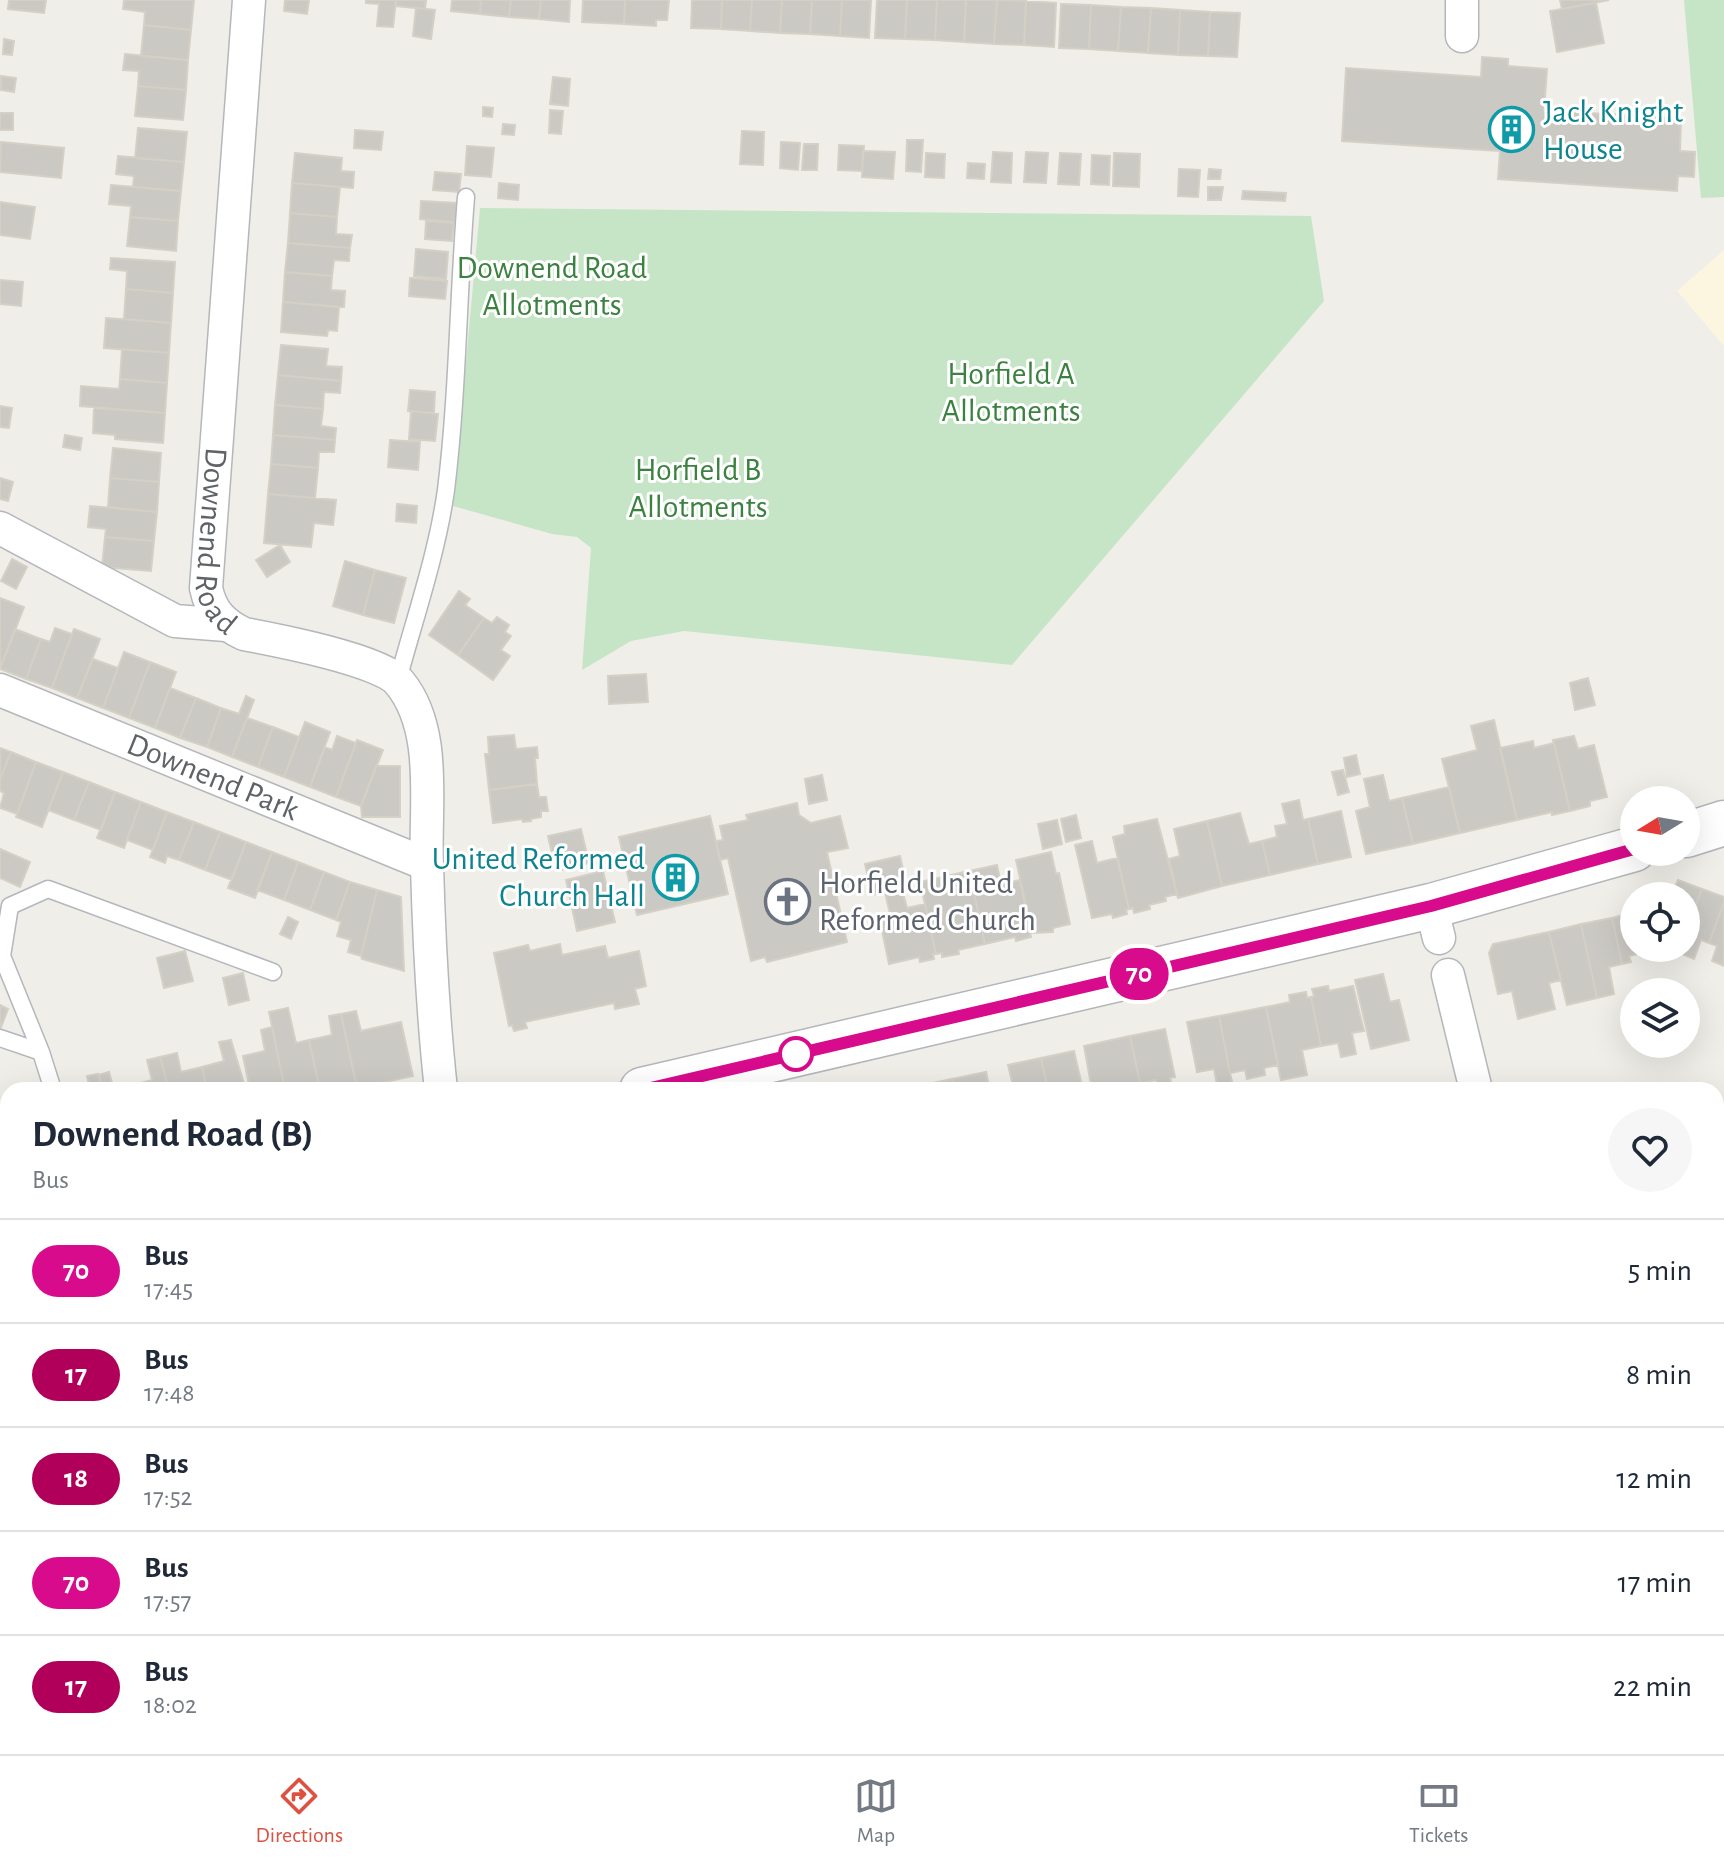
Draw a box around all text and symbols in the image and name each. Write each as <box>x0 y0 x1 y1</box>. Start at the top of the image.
place label: Jack Knight House <box>1543 96 1683 165</box>
building icon: Jack Knight House <box>1488 106 1536 154</box>
park label: Downend Road Allotments <box>457 252 647 321</box>
park label: Horfield A Allotments <box>941 358 1081 427</box>
street label: Downend Road <box>190 446 243 641</box>
park label: Horfield B Allotments <box>628 454 768 523</box>
street label: Downend Park <box>122 728 304 826</box>
north arrow <box>1620 786 1700 866</box>
map controls <box>1620 786 1700 1058</box>
place label: United Reformed Church Hall <box>432 843 645 912</box>
building icon: United Reformed Church Hall <box>652 853 700 901</box>
place label: Horfield United Reformed Church <box>819 867 1036 936</box>
church icon: Horfield United Reformed Church <box>764 877 812 925</box>
button: locate <box>1620 882 1700 962</box>
line badge: 70 <box>1103 948 1175 1000</box>
text: 70 <box>1126 960 1152 988</box>
button: layers <box>1620 978 1700 1058</box>
unlabelled marker <box>779 1037 813 1071</box>
button: heart <box>1608 1108 1692 1192</box>
text: Downend Road (B) <box>32 1116 314 1154</box>
text: Bus <box>32 1167 69 1193</box>
text: Bus <box>144 1241 189 1271</box>
text: 5 min <box>1628 1256 1692 1286</box>
text: 70 <box>63 1257 89 1285</box>
text: 17:45 <box>144 1276 193 1302</box>
text: Bus <box>144 1345 189 1375</box>
text: 8 min <box>1626 1360 1692 1390</box>
text: 17 <box>65 1361 87 1389</box>
text: 17:48 <box>144 1380 195 1406</box>
text: Bus <box>144 1449 189 1479</box>
text: 12 min <box>1616 1464 1692 1494</box>
text: 18 <box>64 1465 88 1493</box>
text: 17:52 <box>144 1484 192 1510</box>
text: Bus <box>144 1553 189 1583</box>
text: 17 min <box>1617 1568 1692 1598</box>
text: 70 <box>63 1569 89 1597</box>
text: 17:57 <box>144 1588 191 1614</box>
text: Bus <box>144 1657 189 1687</box>
text: 22 min <box>1613 1672 1692 1702</box>
text: 17 <box>65 1673 87 1701</box>
text: 18:02 <box>144 1692 197 1718</box>
tab: Directions <box>255 1774 343 1848</box>
tab: Map <box>854 1774 898 1848</box>
tab: Tickets <box>1409 1774 1469 1848</box>

